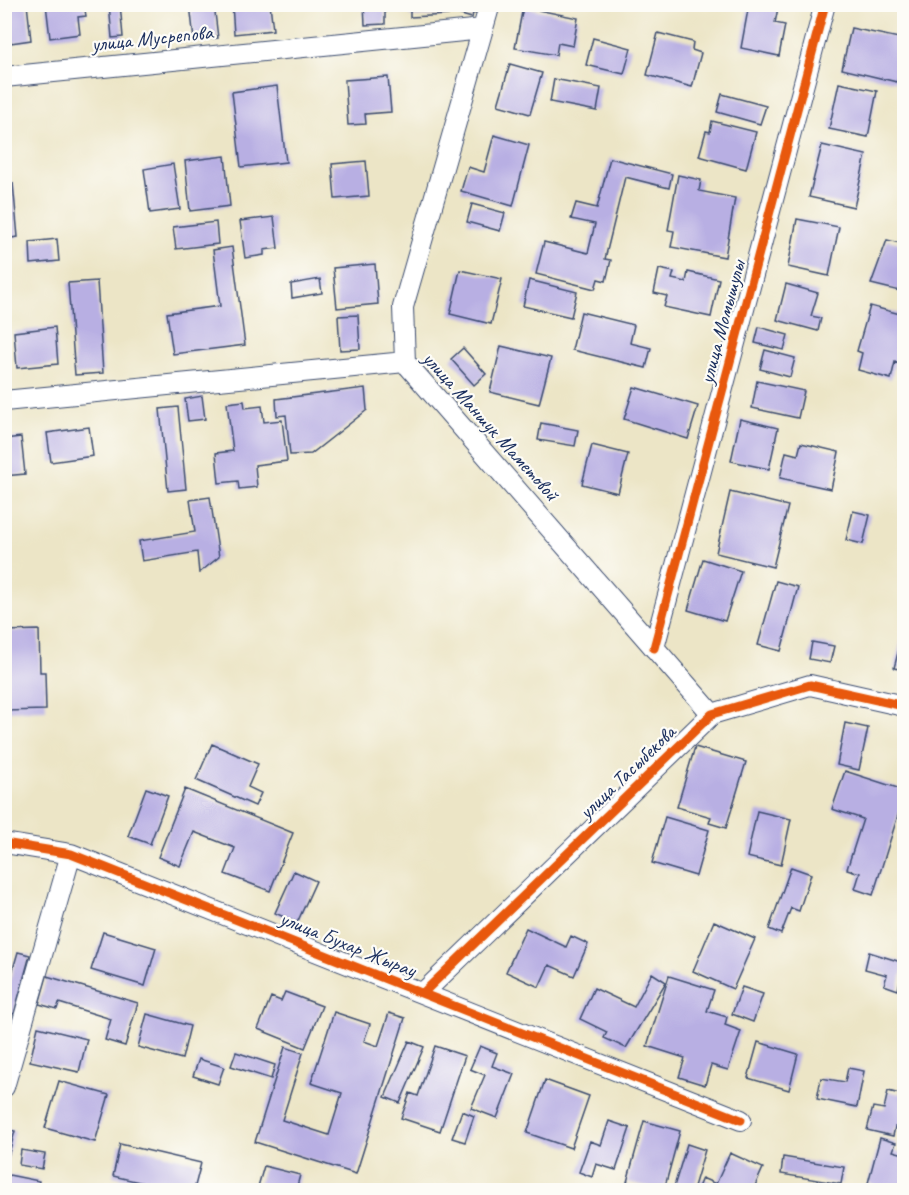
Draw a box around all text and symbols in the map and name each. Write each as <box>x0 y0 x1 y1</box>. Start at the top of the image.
street label: улица Мусрепова <box>88 19 216 58</box>
street label: улица Момышулы <box>693 256 751 388</box>
street label: улица Маншук Маметовой <box>416 344 566 507</box>
street label: улица Тасыбекова <box>572 718 683 826</box>
street label: улица Бухар Жырау <box>274 904 421 984</box>

